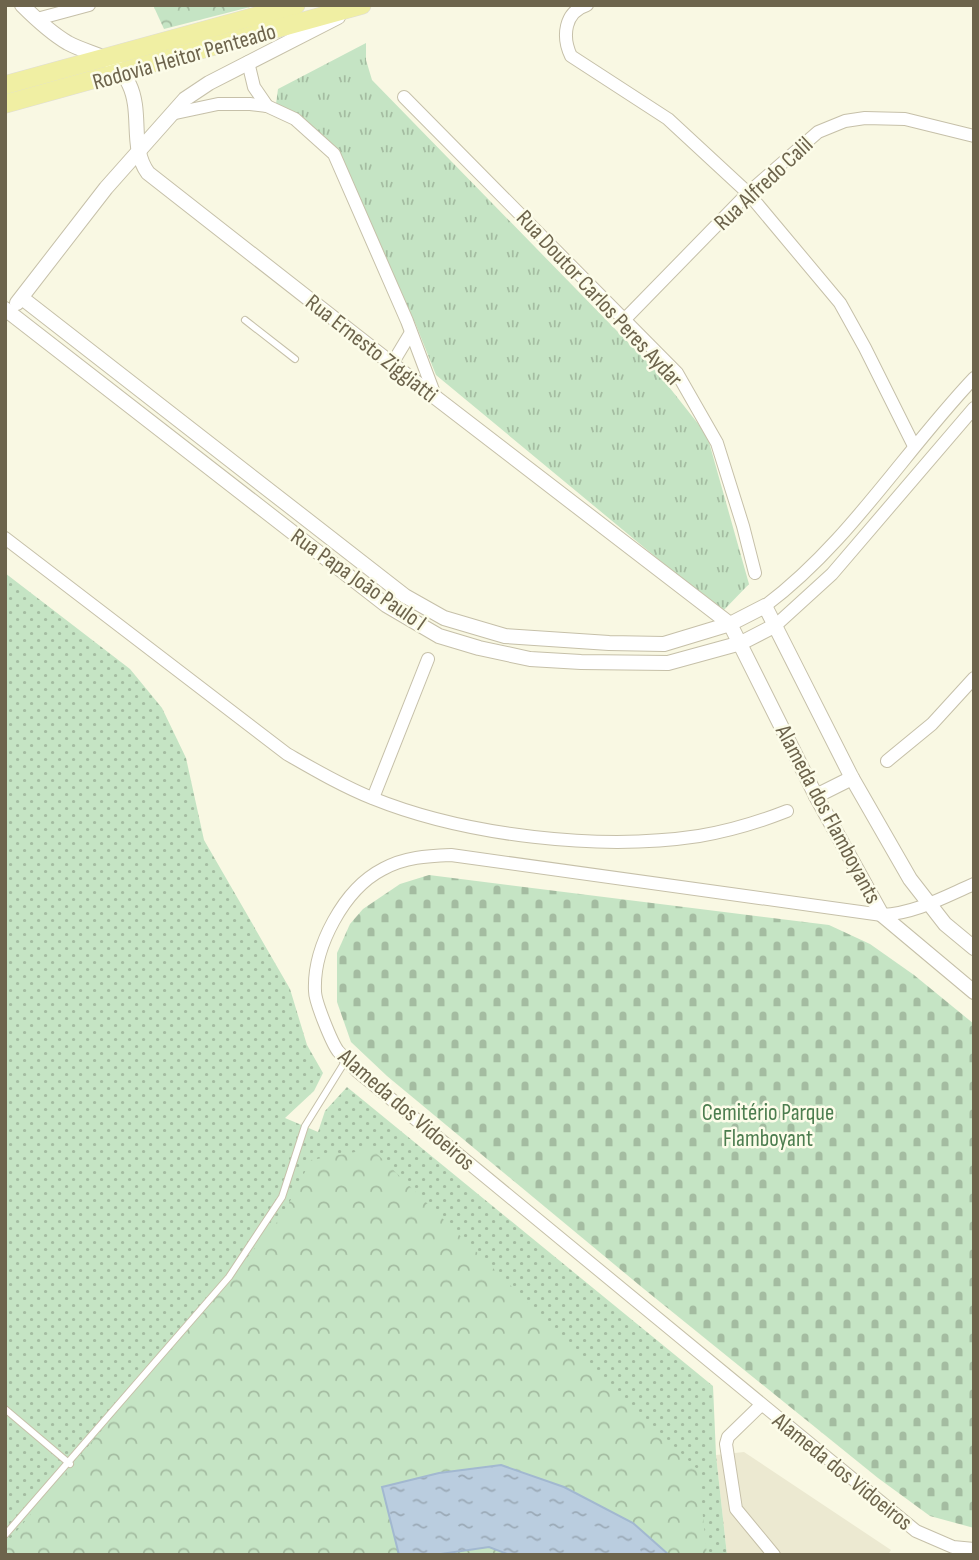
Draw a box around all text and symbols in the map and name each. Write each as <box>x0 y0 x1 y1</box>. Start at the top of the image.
street label: Rodovia Heitor Penteado <box>89 17 279 97</box>
street label: Rua Alfredo Calil <box>708 131 819 237</box>
street label: Rua Doutor Carlos Peres Aydar <box>510 204 689 393</box>
street label: Rua Ernesto Ziggiatti <box>300 289 443 409</box>
street label: Rua Papa João Paulo I <box>285 523 432 637</box>
street label: Alameda dos Flamboyants <box>769 719 887 909</box>
street label: Alameda dos Vidoeiros <box>332 1042 480 1177</box>
park label: Cemitério Parque Flamboyant <box>702 1099 834 1153</box>
street label: Alameda dos Vidoeiros <box>766 1406 918 1537</box>

